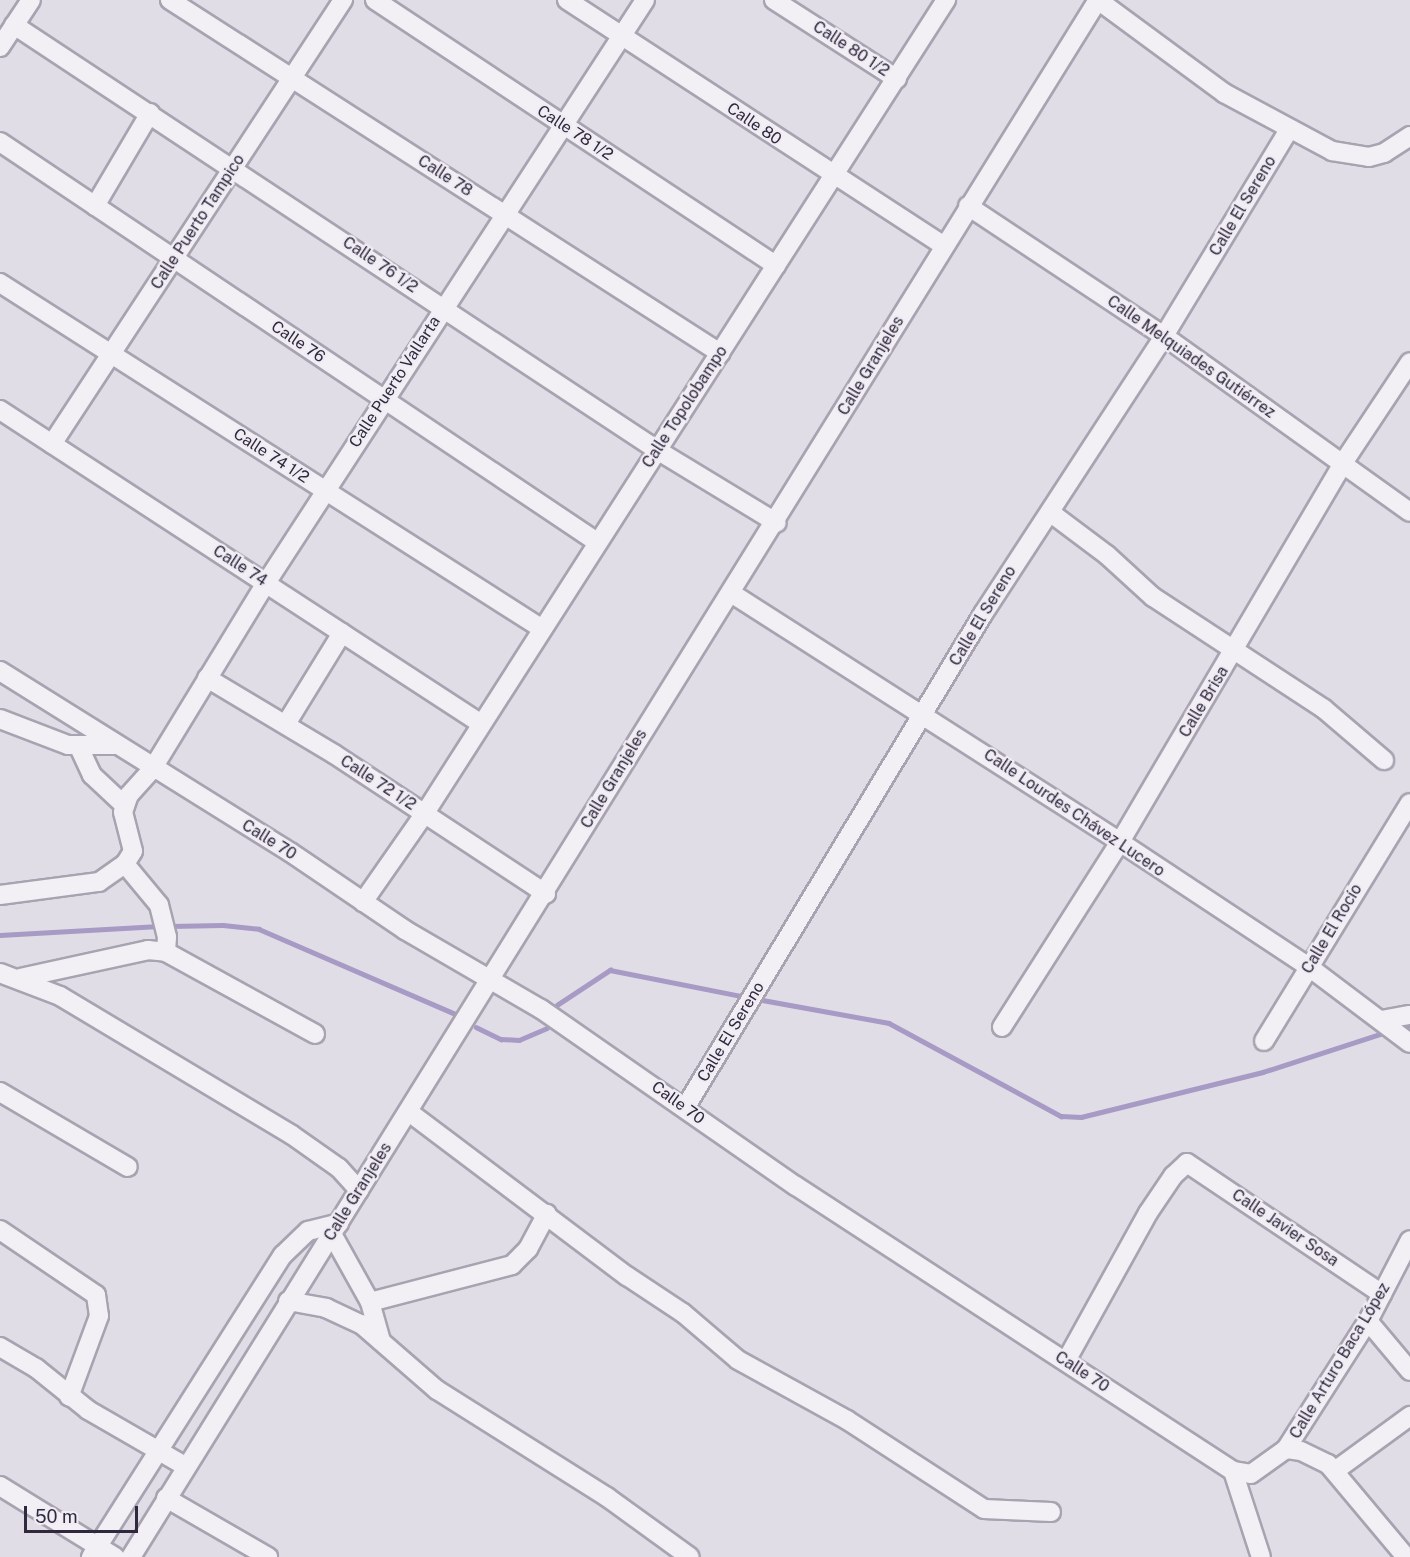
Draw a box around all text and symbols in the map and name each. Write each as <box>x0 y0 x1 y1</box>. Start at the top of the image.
street label: Calle 80 1/2 <box>809 17 893 81</box>
street label: Calle 80 <box>723 99 785 149</box>
street label: Calle 78 1/2 <box>533 101 617 165</box>
street label: Calle Puerto Tampico <box>147 151 249 293</box>
street label: Calle 78 <box>414 151 476 201</box>
street label: Calle El Sereno <box>1206 152 1280 260</box>
street label: Calle 76 1/2 <box>339 233 421 297</box>
street label: Calle Melquiades Gutiérrez <box>1103 292 1279 422</box>
street label: Calle Puerto Vallarta <box>345 312 445 452</box>
street label: Calle Granjeles <box>834 313 908 419</box>
street label: Calle 76 <box>267 317 329 367</box>
street label: Calle Topolobampo <box>638 342 732 472</box>
street label: Calle 74 1/2 <box>229 424 313 488</box>
street label: Calle 74 <box>209 541 271 591</box>
street label: Calle El Sereno <box>946 562 1020 670</box>
street label: Calle Brisa <box>1175 663 1233 741</box>
street label: Calle Granjeles <box>577 726 651 832</box>
street label: Calle Lourdes Chávez Lucero <box>980 745 1168 881</box>
street label: Calle 72 1/2 <box>336 751 420 815</box>
street label: Calle 70 <box>238 816 300 864</box>
street label: Calle El Rocío <box>1298 881 1366 977</box>
street label: Calle El Sereno <box>694 978 768 1086</box>
street label: Calle 70 <box>648 1077 708 1129</box>
street label: Calle Granjeles <box>320 1139 396 1245</box>
street label: Calle Javier Sosa <box>1228 1185 1342 1271</box>
street label: Calle Arturo Baca López <box>1286 1279 1394 1443</box>
street label: Calle 70 <box>1051 1347 1113 1397</box>
scale bar <box>27 1494 141 1532</box>
text: 50 m <box>35 1506 78 1527</box>

